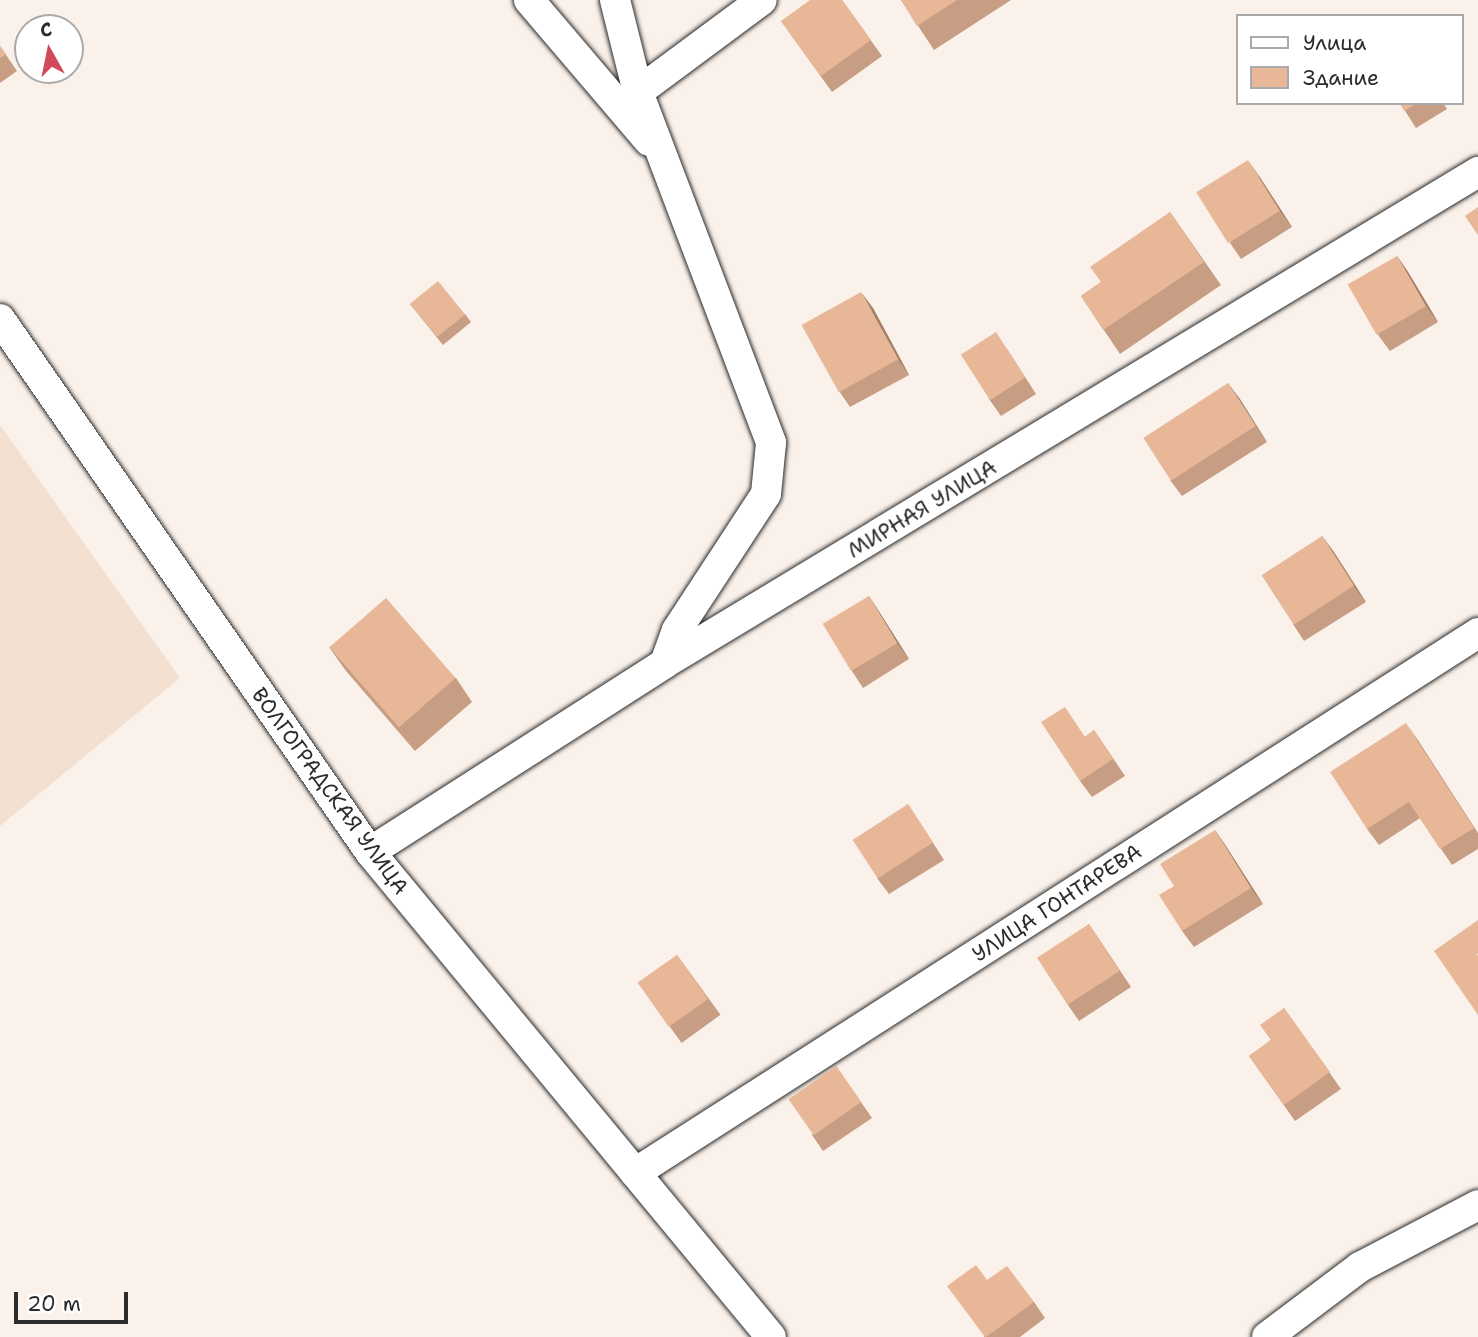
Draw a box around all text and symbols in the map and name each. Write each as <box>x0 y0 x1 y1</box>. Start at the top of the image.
north arrow <box>14 14 84 84</box>
legend <box>1236 14 1464 105</box>
text: С <box>38 16 54 43</box>
text: Улица <box>1303 29 1366 57</box>
text: Здание <box>1303 64 1379 92</box>
street label: МИРНАЯ УЛИЦА <box>843 455 1001 563</box>
street label: ВОЛГОГРАДСКАЯ УЛИЦА <box>246 683 414 899</box>
street label: УЛИЦА ГОНТАРЕВА <box>968 839 1146 967</box>
scale bar <box>18 1278 131 1322</box>
text: 20 m <box>27 1290 81 1318</box>

